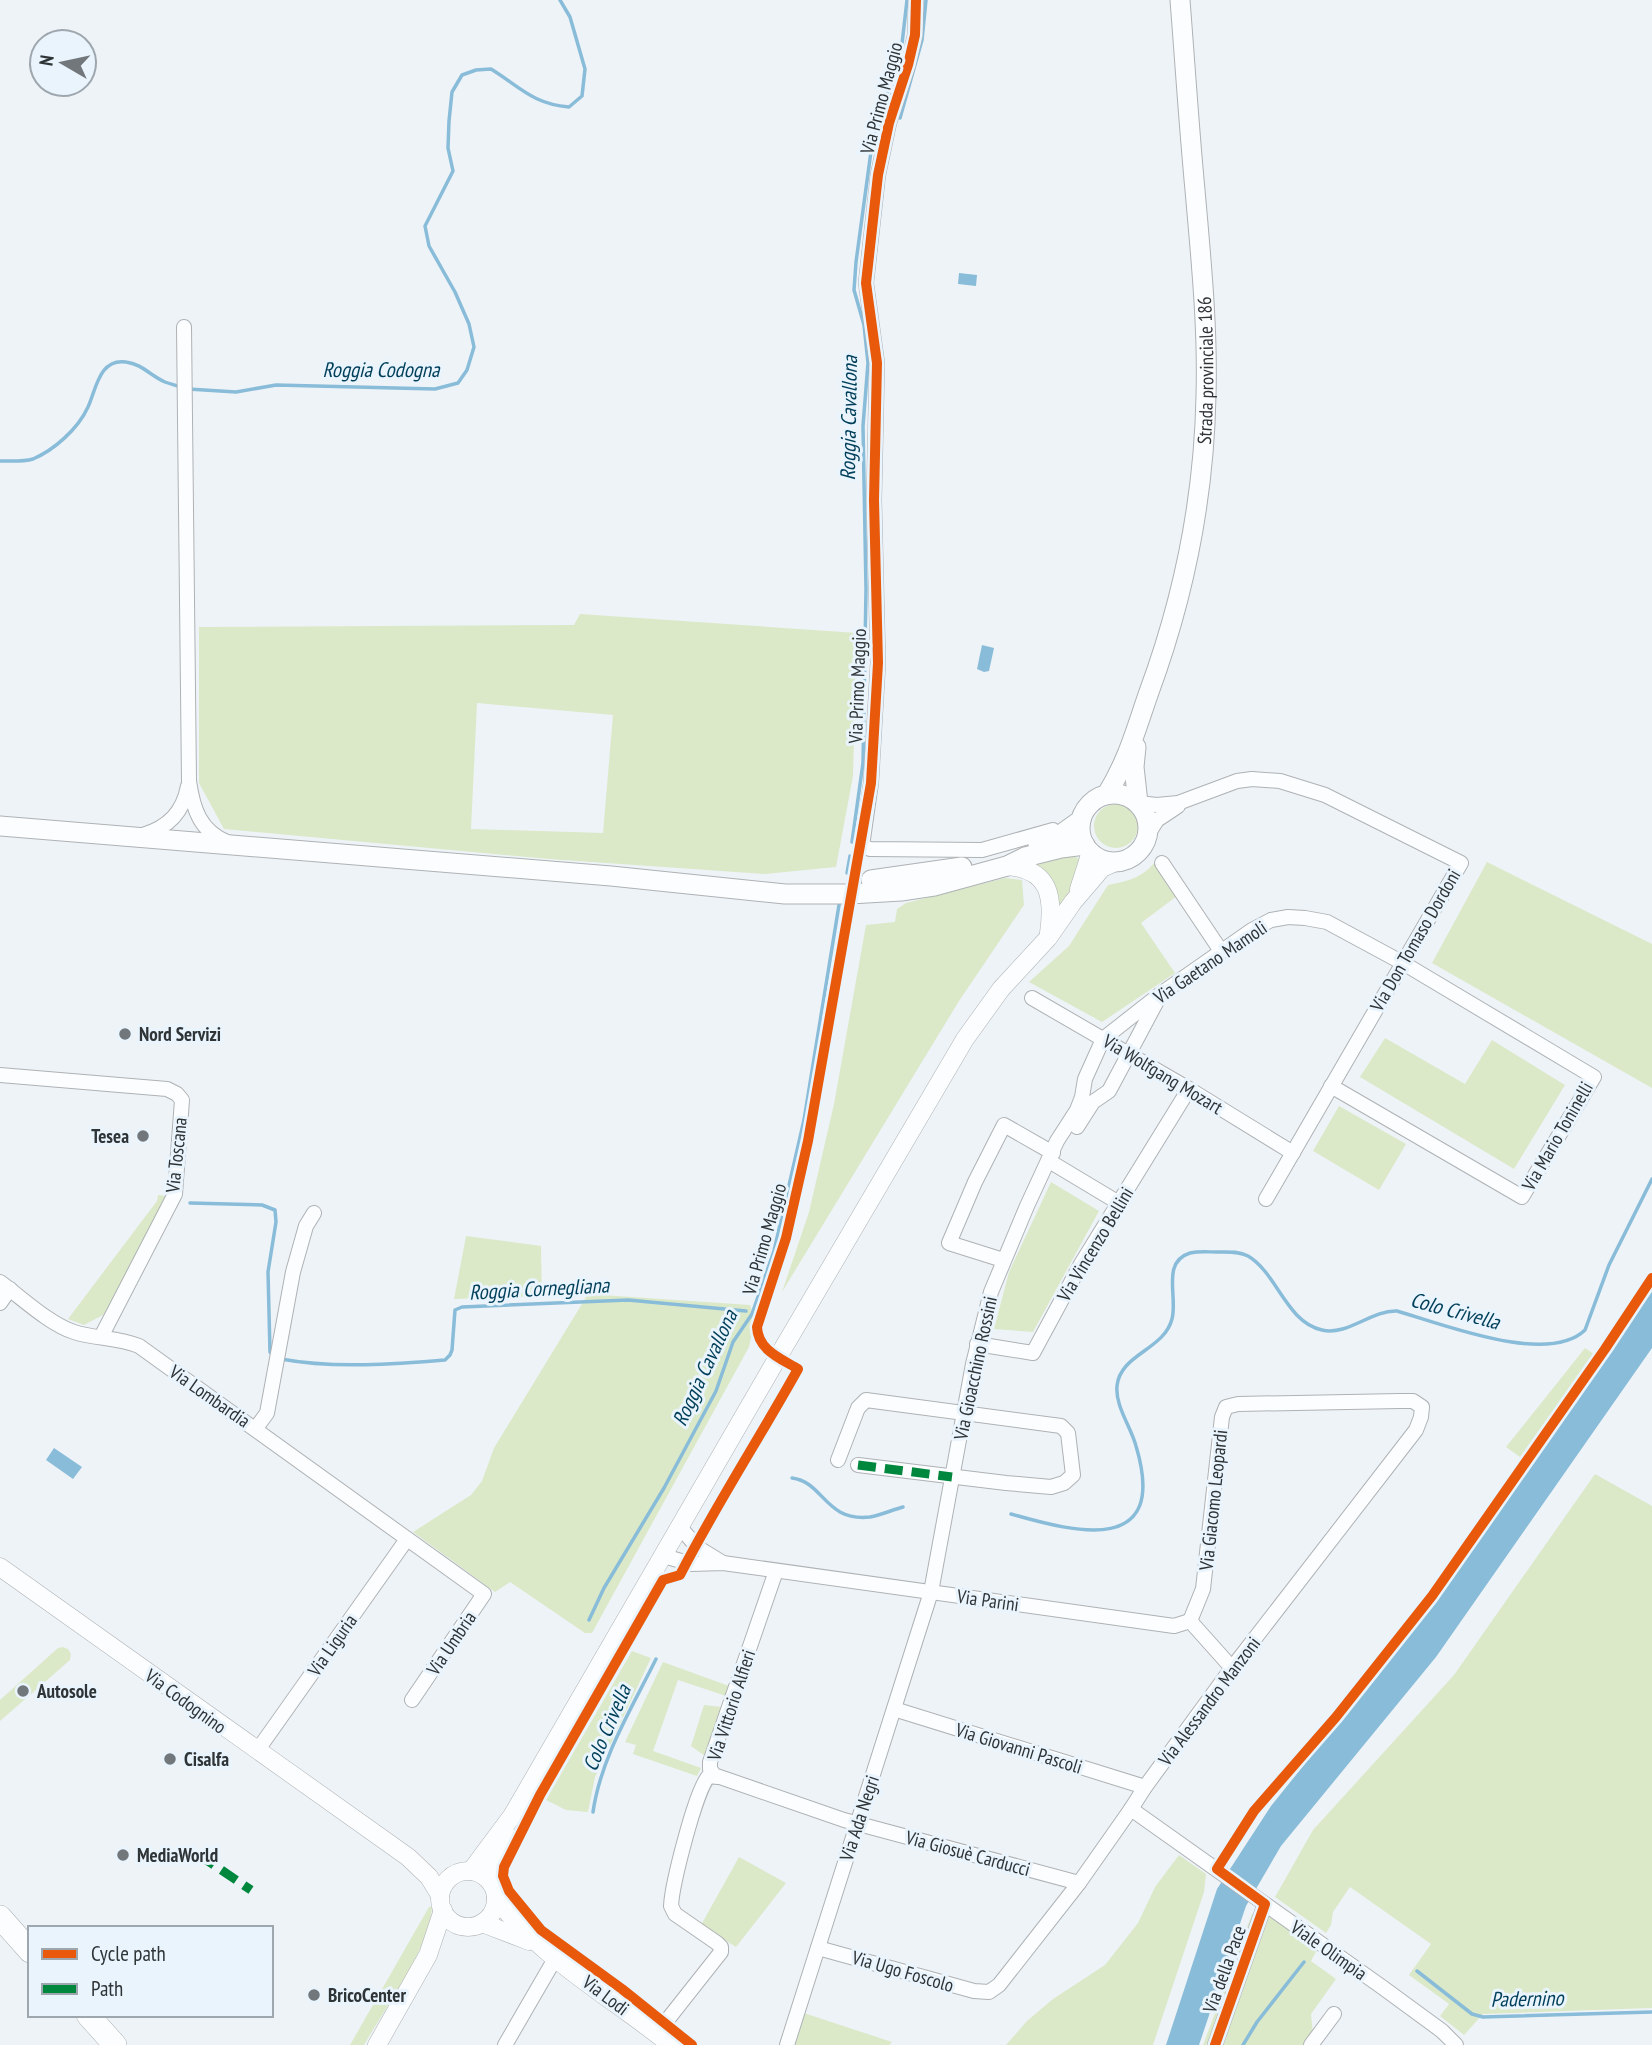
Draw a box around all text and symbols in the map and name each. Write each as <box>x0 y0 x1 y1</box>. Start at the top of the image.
north arrow <box>28 28 98 98</box>
street label: Via Primo Maggio <box>854 39 907 158</box>
text: N <box>34 53 59 67</box>
street label: Strada provinciale 186 <box>1192 296 1218 445</box>
water label: Roggia Cavallona <box>834 354 863 481</box>
water label: Roggia Codogna <box>323 356 441 383</box>
street label: Via Primo Maggio <box>843 628 871 745</box>
street label: Via Don Tomaso Dordoni <box>1364 865 1465 1016</box>
street label: Via Gaetano Mamoli <box>1148 915 1271 1009</box>
place label: Nord Servizi <box>139 1022 221 1046</box>
marker: Nord Servizi <box>117 1026 133 1042</box>
street label: Via Wolfgang Mozart <box>1098 1028 1228 1120</box>
street label: Via Mario Toninelli <box>1516 1077 1598 1196</box>
street label: Via Toscana <box>160 1116 192 1195</box>
place label: Tesea <box>91 1124 129 1148</box>
marker: Tesea <box>135 1128 151 1144</box>
street label: Via Primo Maggio <box>736 1180 791 1299</box>
street label: Via Vincenzo Bellini <box>1051 1182 1139 1306</box>
water label: Roggia Cornegliana <box>468 1271 611 1306</box>
water label: Colo Crivella <box>1408 1286 1504 1336</box>
street label: Via Gioacchino Rossini <box>948 1294 1002 1443</box>
water label: Roggia Cavallona <box>666 1304 744 1430</box>
street label: Via Lombardia <box>164 1359 255 1433</box>
street label: Via Giacomo Leopardi <box>1194 1429 1232 1572</box>
street label: Via Parini <box>955 1584 1020 1616</box>
street label: Via Umbria <box>420 1606 481 1680</box>
street label: Via Liguria <box>302 1609 362 1681</box>
street label: Via Alessandro Manzoni <box>1152 1632 1265 1771</box>
street label: Via Vittorio Alfieri <box>701 1646 760 1765</box>
street label: Via Codognino <box>140 1663 231 1739</box>
place label: Autosole <box>36 1679 97 1703</box>
water label: Colo Crivella <box>576 1679 637 1775</box>
marker: Autosole <box>15 1683 31 1699</box>
street label: Via Giovanni Pascoli <box>952 1717 1085 1779</box>
place label: Cisalfa <box>184 1747 229 1771</box>
marker: Cisalfa <box>162 1751 178 1767</box>
street label: Via Ada Negri <box>834 1772 884 1865</box>
street label: Via Giosuè Carducci <box>902 1825 1033 1881</box>
place label: MediaWorld <box>137 1843 218 1867</box>
marker: MediaWorld <box>115 1847 131 1863</box>
street label: Viale Olimpia <box>1285 1914 1372 1985</box>
street label: Via della Pace <box>1197 1922 1251 2017</box>
legend <box>28 1926 273 2017</box>
text: Cycle path <box>91 1940 166 1967</box>
street label: Via Ugo Foscolo <box>848 1945 957 1997</box>
street label: Via Lodi <box>577 1969 634 2020</box>
text: Path <box>91 1975 123 2002</box>
place label: BricoCenter <box>328 1983 406 2007</box>
water label: Padernino <box>1490 1984 1566 2013</box>
marker: BricoCenter <box>306 1987 322 2003</box>

